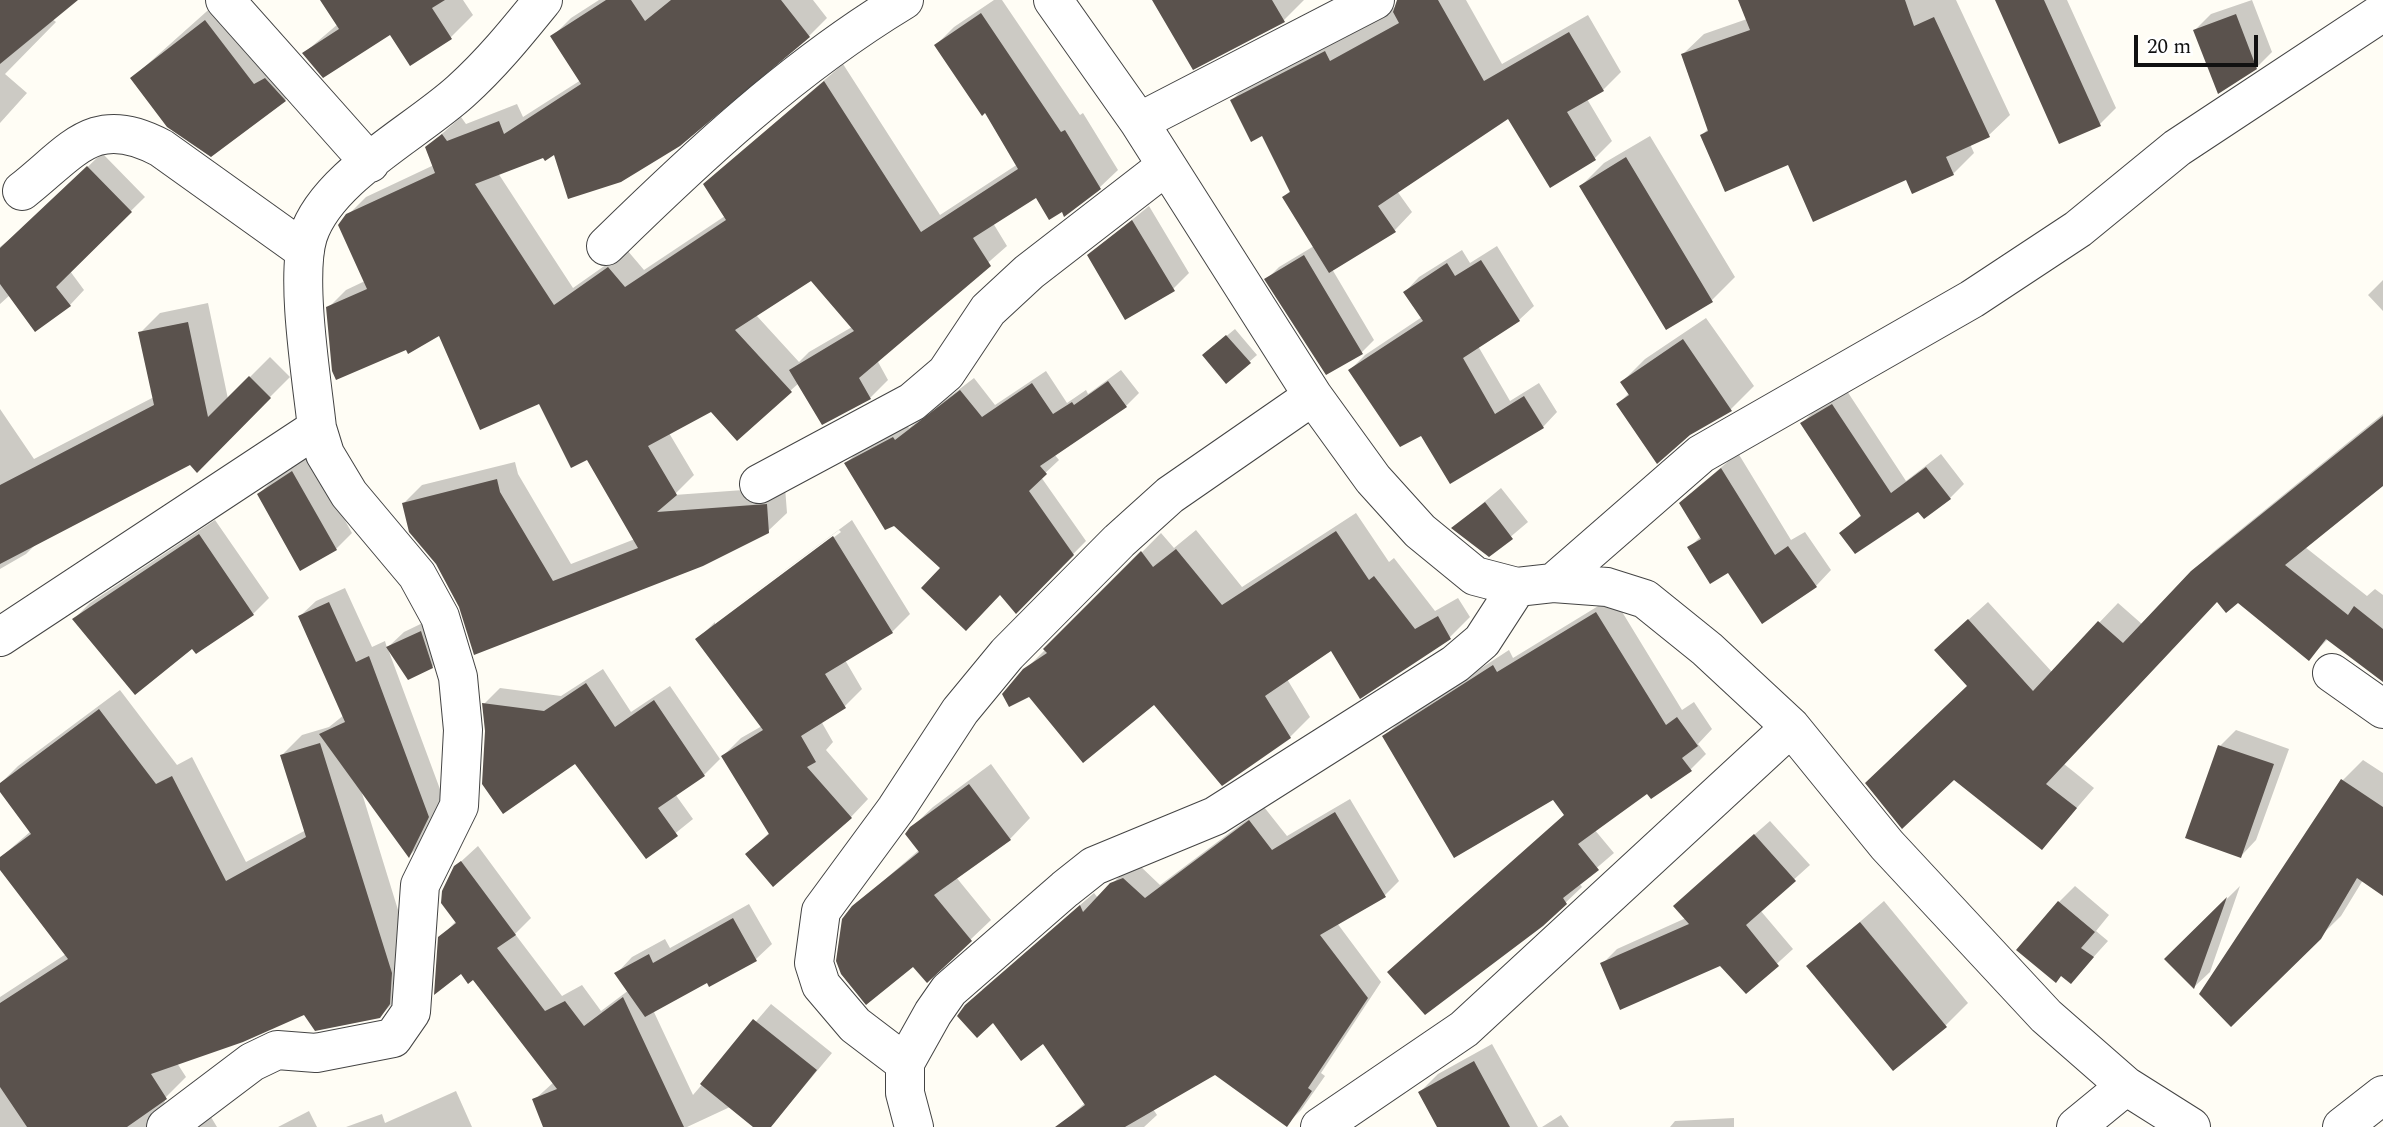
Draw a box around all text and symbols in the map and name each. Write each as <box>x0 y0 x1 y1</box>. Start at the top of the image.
scale bar <box>2138 21 2262 65</box>
text: 20 m <box>2147 31 2191 63</box>

